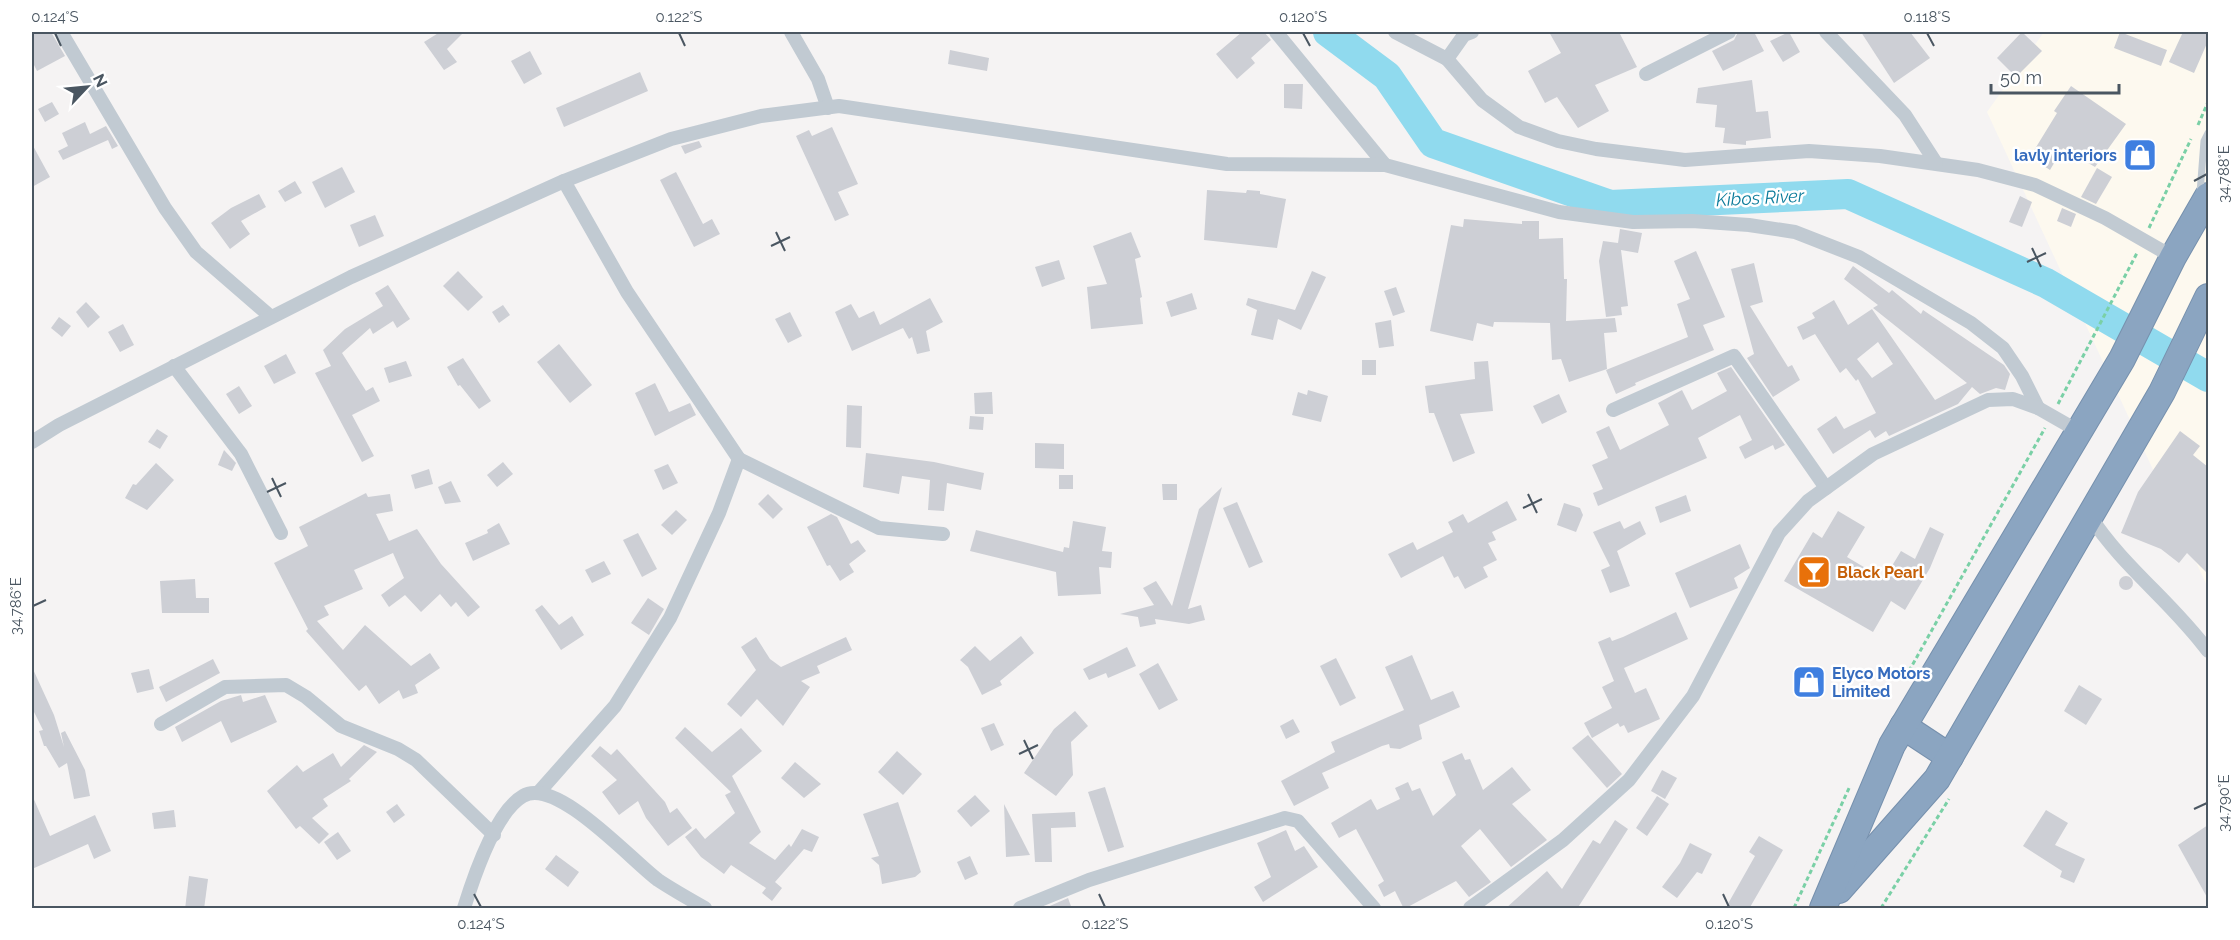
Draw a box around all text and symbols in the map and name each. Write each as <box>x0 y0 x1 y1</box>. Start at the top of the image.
text: 0.124°S <box>31 8 79 26</box>
text: 0.122°S <box>656 8 702 26</box>
text: 0.120°S <box>1279 8 1327 26</box>
text: 0.118°S <box>1904 8 1950 26</box>
north arrow <box>57 57 117 117</box>
scale bar <box>1991 57 2118 95</box>
text: 50 m <box>2000 67 2042 88</box>
text: N <box>89 71 111 90</box>
shop icon: lavly interiors <box>2122 137 2158 173</box>
text: 34.788°E <box>2215 145 2233 203</box>
place label: lavly interiors <box>2014 146 2117 165</box>
water label: Kibos River <box>1715 185 1805 210</box>
bar icon: Black Pearl <box>1796 554 1832 590</box>
place label: Black Pearl <box>1837 563 1925 582</box>
text: 34.786°E <box>7 577 25 635</box>
shop icon: Elyco Motors Limited <box>1791 664 1827 700</box>
place label: Elyco Motors Limited <box>1832 664 1930 701</box>
text: 34.790°E <box>2215 774 2233 832</box>
text: 0.124°S <box>457 915 505 933</box>
text: 0.122°S <box>1082 915 1128 933</box>
text: 0.120°S <box>1705 915 1753 933</box>

